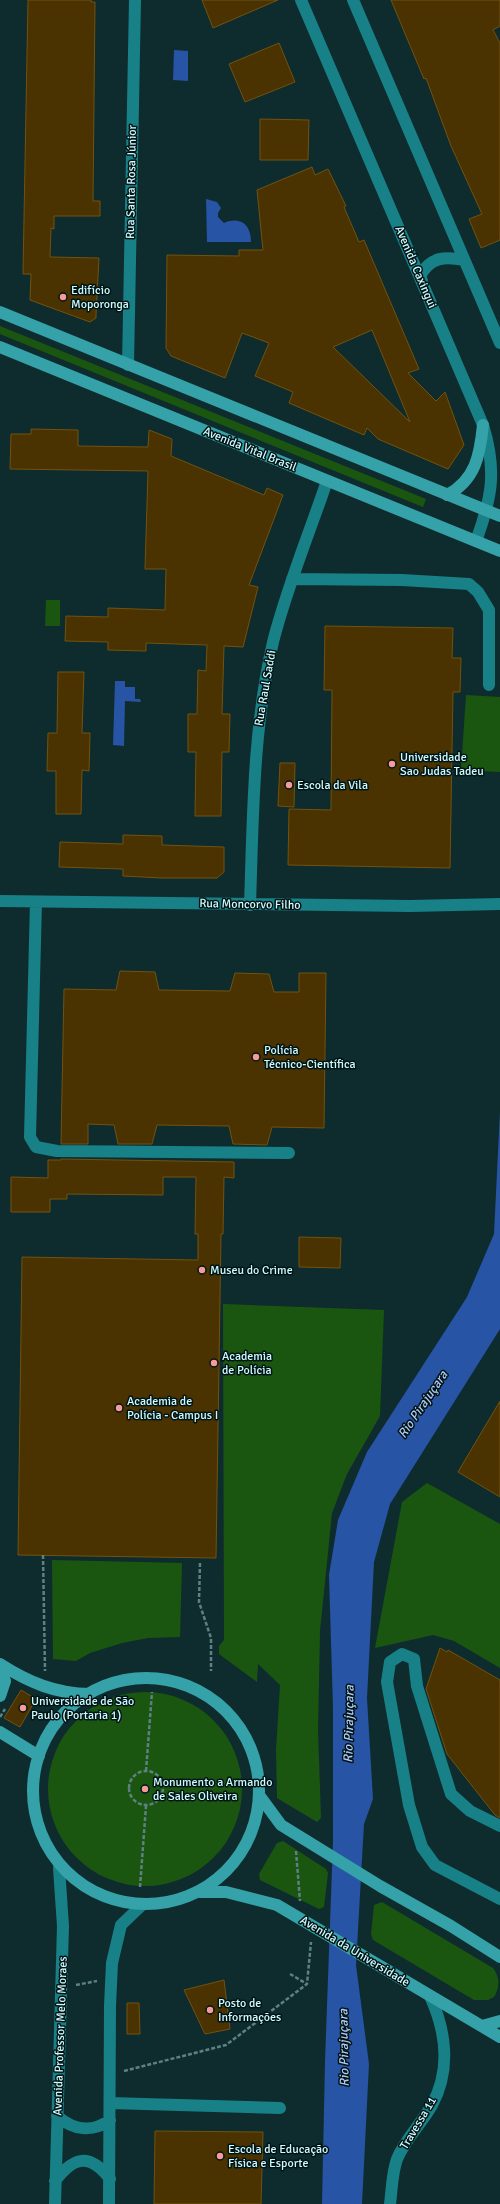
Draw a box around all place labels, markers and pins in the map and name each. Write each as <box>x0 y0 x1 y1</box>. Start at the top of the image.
place label: Edifício Moporonga <box>71 283 129 312</box>
marker: Edifício Moporonga <box>58 292 68 302</box>
place label: Universidade Sao Judas Tadeu <box>400 750 484 779</box>
marker: Universidade Sao Judas Tadeu <box>387 759 397 769</box>
place label: Escola da Vila <box>297 778 368 793</box>
marker: Escola da Vila <box>284 780 294 790</box>
place label: Polícia Técnico-Científica <box>264 1043 356 1072</box>
marker: Polícia Técnico-Científica <box>251 1052 261 1062</box>
place label: Museu do Crime <box>210 1263 293 1278</box>
marker: Museu do Crime <box>197 1265 207 1275</box>
place label: Academia de Polícia <box>222 1349 272 1378</box>
marker: Academia de Polícia <box>209 1358 219 1368</box>
place label: Academia de Polícia - Campus I <box>127 1394 218 1423</box>
marker: Academia de Polícia - Campus I <box>114 1403 124 1413</box>
place label: Universidade de São Paulo (Portaria 1) <box>31 1694 134 1723</box>
marker: Universidade de São Paulo (Portaria 1) <box>18 1703 28 1713</box>
place label: Monumento a Armando de Sales Oliveira <box>153 1775 272 1804</box>
marker: Monumento a Armando de Sales Oliveira <box>140 1784 150 1794</box>
place label: Posto de Informações <box>218 1996 281 2025</box>
marker: Posto de Informações <box>205 2005 215 2015</box>
place label: Escola de Educação Física e Esporte <box>228 2142 328 2171</box>
marker: Escola de Educação Física e Esporte <box>215 2151 225 2161</box>

